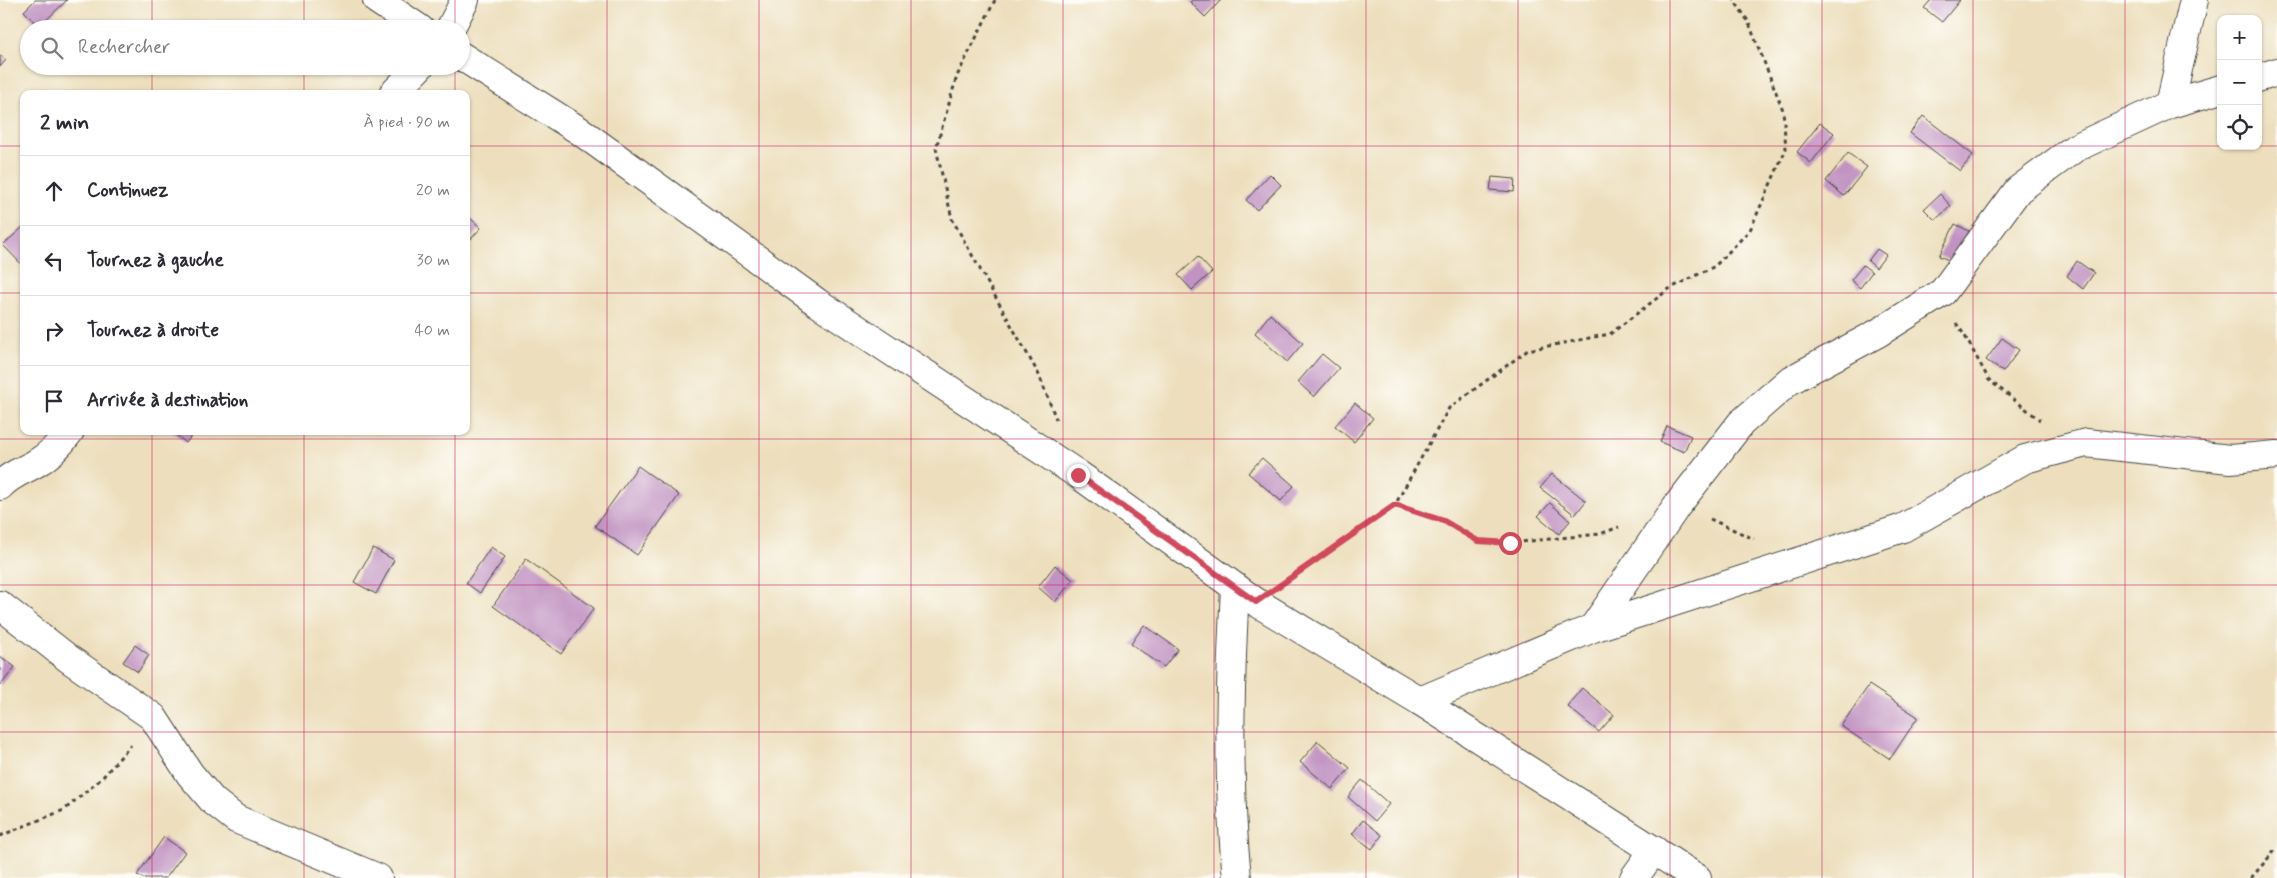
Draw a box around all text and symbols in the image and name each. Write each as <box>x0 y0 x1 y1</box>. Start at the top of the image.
map controls <box>2217 15 2262 150</box>
button: + <box>2217 15 2262 60</box>
search box <box>20 20 470 75</box>
icon: search <box>38 34 66 62</box>
text: Rechercher <box>78 35 170 60</box>
button: − <box>2217 60 2262 105</box>
button: locate <box>2217 105 2262 150</box>
text: 2 min <box>40 109 89 137</box>
text: À pied · 90 m <box>364 112 450 133</box>
icon: ahead <box>40 177 68 205</box>
text: Continuez <box>87 178 168 203</box>
text: 20 m <box>416 180 450 201</box>
icon: left <box>40 247 68 275</box>
text: Tournez à gauche <box>87 248 224 273</box>
text: 30 m <box>417 250 450 271</box>
icon: right <box>40 317 68 345</box>
text: Tournez à droite <box>87 318 219 343</box>
text: 40 m <box>414 320 450 341</box>
icon: arrive <box>40 387 68 415</box>
text: Arrivée à destination <box>87 388 248 413</box>
route end <box>1067 464 1090 487</box>
route start <box>1499 532 1522 555</box>

